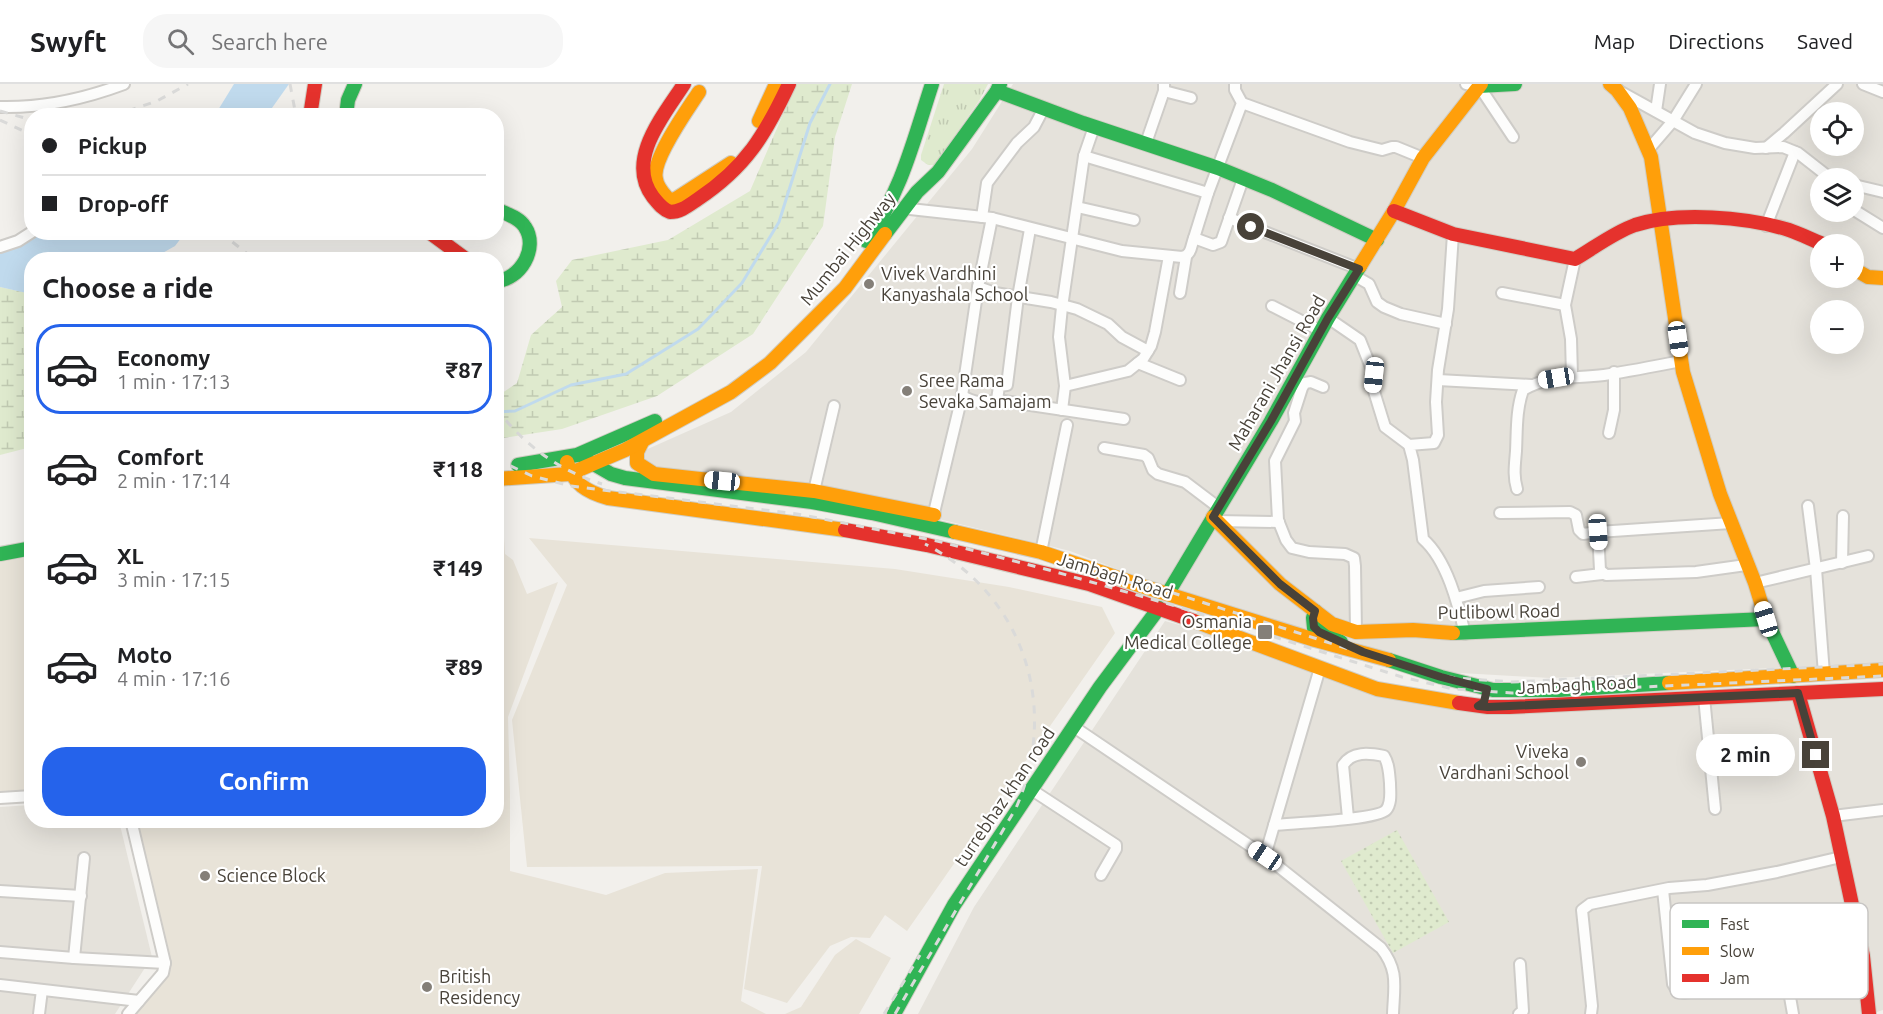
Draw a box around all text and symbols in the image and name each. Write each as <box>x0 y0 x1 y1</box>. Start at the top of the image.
search box <box>143 14 563 68</box>
icon: search <box>164 25 197 58</box>
text: Swyft <box>30 26 107 57</box>
text: Search here <box>212 29 328 54</box>
text: Map <box>1594 29 1635 53</box>
text: Directions <box>1668 29 1764 53</box>
text: Saved <box>1797 29 1853 53</box>
map controls <box>1810 102 1864 354</box>
button: locate <box>1810 102 1864 156</box>
text: Pickup <box>78 133 147 158</box>
button: layers <box>1810 168 1864 222</box>
street label: Mumbai Highway <box>796 188 899 309</box>
text: Drop-off <box>78 191 168 216</box>
route start <box>1237 213 1264 240</box>
button: + <box>1810 234 1864 288</box>
place label: Vivek Vardhini Kanyashala School <box>881 263 1029 304</box>
text: Choose a ride <box>42 273 214 303</box>
marker: Vivek Vardhini Kanyashala School <box>862 277 876 291</box>
street label: Maharani Jhansi Road <box>1224 291 1329 454</box>
button: − <box>1810 300 1864 354</box>
car <box>1667 320 1689 358</box>
icon: car <box>45 342 99 396</box>
text: Economy <box>117 345 210 370</box>
car <box>1363 356 1385 394</box>
text: ₹87 <box>446 357 483 382</box>
car <box>1537 366 1575 390</box>
text: 1 min · 17:13 <box>117 370 231 393</box>
place label: Sree Rama Sevaka Samajam <box>919 370 1051 411</box>
marker: Sree Rama Sevaka Samajam <box>900 384 914 398</box>
icon: car <box>45 441 99 495</box>
text: Comfort <box>117 444 204 469</box>
text: ₹118 <box>433 456 483 481</box>
text: 2 min · 17:14 <box>117 469 231 492</box>
car <box>703 470 741 492</box>
car <box>1588 513 1608 551</box>
icon: car <box>45 540 99 594</box>
text: XL <box>117 543 144 568</box>
street label: Jambagh Road <box>1055 548 1175 602</box>
text: ₹149 <box>433 555 483 580</box>
text: 3 min · 17:15 <box>117 568 231 591</box>
car <box>1752 599 1780 639</box>
street label: Putlibowl Road <box>1438 600 1560 622</box>
place label: Osmania Medical College <box>1124 611 1252 652</box>
marker: Osmania Medical College <box>1256 623 1274 641</box>
icon: car <box>45 639 99 693</box>
text: Moto <box>117 642 172 667</box>
text: ₹89 <box>446 654 483 679</box>
text: 4 min · 17:16 <box>117 667 231 690</box>
street label: Jambagh Road <box>1517 671 1637 697</box>
street label: turrebhaz khan road <box>950 723 1058 870</box>
callout: 2 min <box>1696 734 1795 776</box>
place label: Viveka Vardhani School <box>1439 741 1569 782</box>
route end <box>1802 741 1829 768</box>
text: 2 min <box>1720 743 1771 766</box>
button: Confirm <box>42 747 486 816</box>
marker: Viveka Vardhani School <box>1574 755 1588 769</box>
car <box>1245 838 1285 874</box>
place label: Science Block <box>217 865 326 885</box>
marker: Science Block <box>198 869 212 883</box>
legend <box>1670 903 1868 999</box>
text: Fast <box>1720 915 1750 933</box>
text: Slow <box>1720 942 1755 960</box>
place label: British Residency <box>439 966 521 1007</box>
text: Jam <box>1720 969 1750 987</box>
marker: British Residency <box>420 980 434 994</box>

